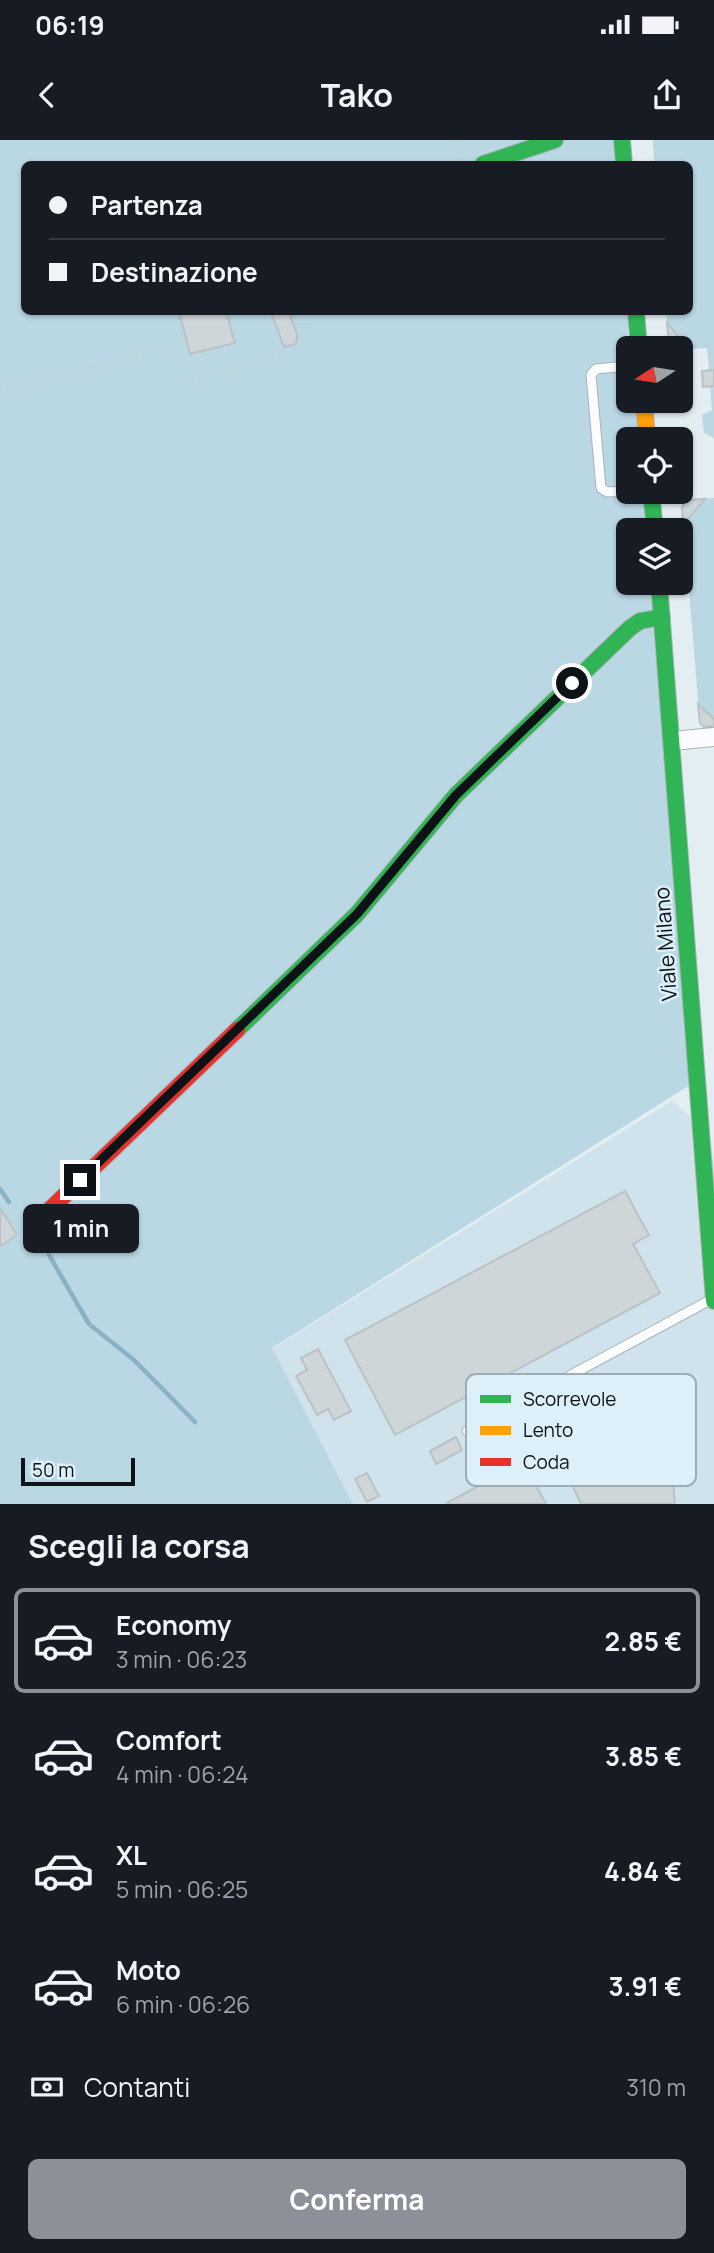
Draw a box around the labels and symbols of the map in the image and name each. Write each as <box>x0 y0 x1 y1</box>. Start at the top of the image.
north arrow <box>616 336 693 413</box>
route start <box>556 667 588 699</box>
street label: Viale Milano <box>647 886 683 1002</box>
route end <box>64 1164 96 1196</box>
callout: 1 min <box>22 1204 138 1254</box>
legend <box>466 1374 696 1486</box>
text: Scorrevole <box>523 1386 616 1412</box>
text: Lento <box>523 1417 573 1443</box>
text: Coda <box>523 1449 570 1475</box>
scale bar <box>21 1455 135 1487</box>

